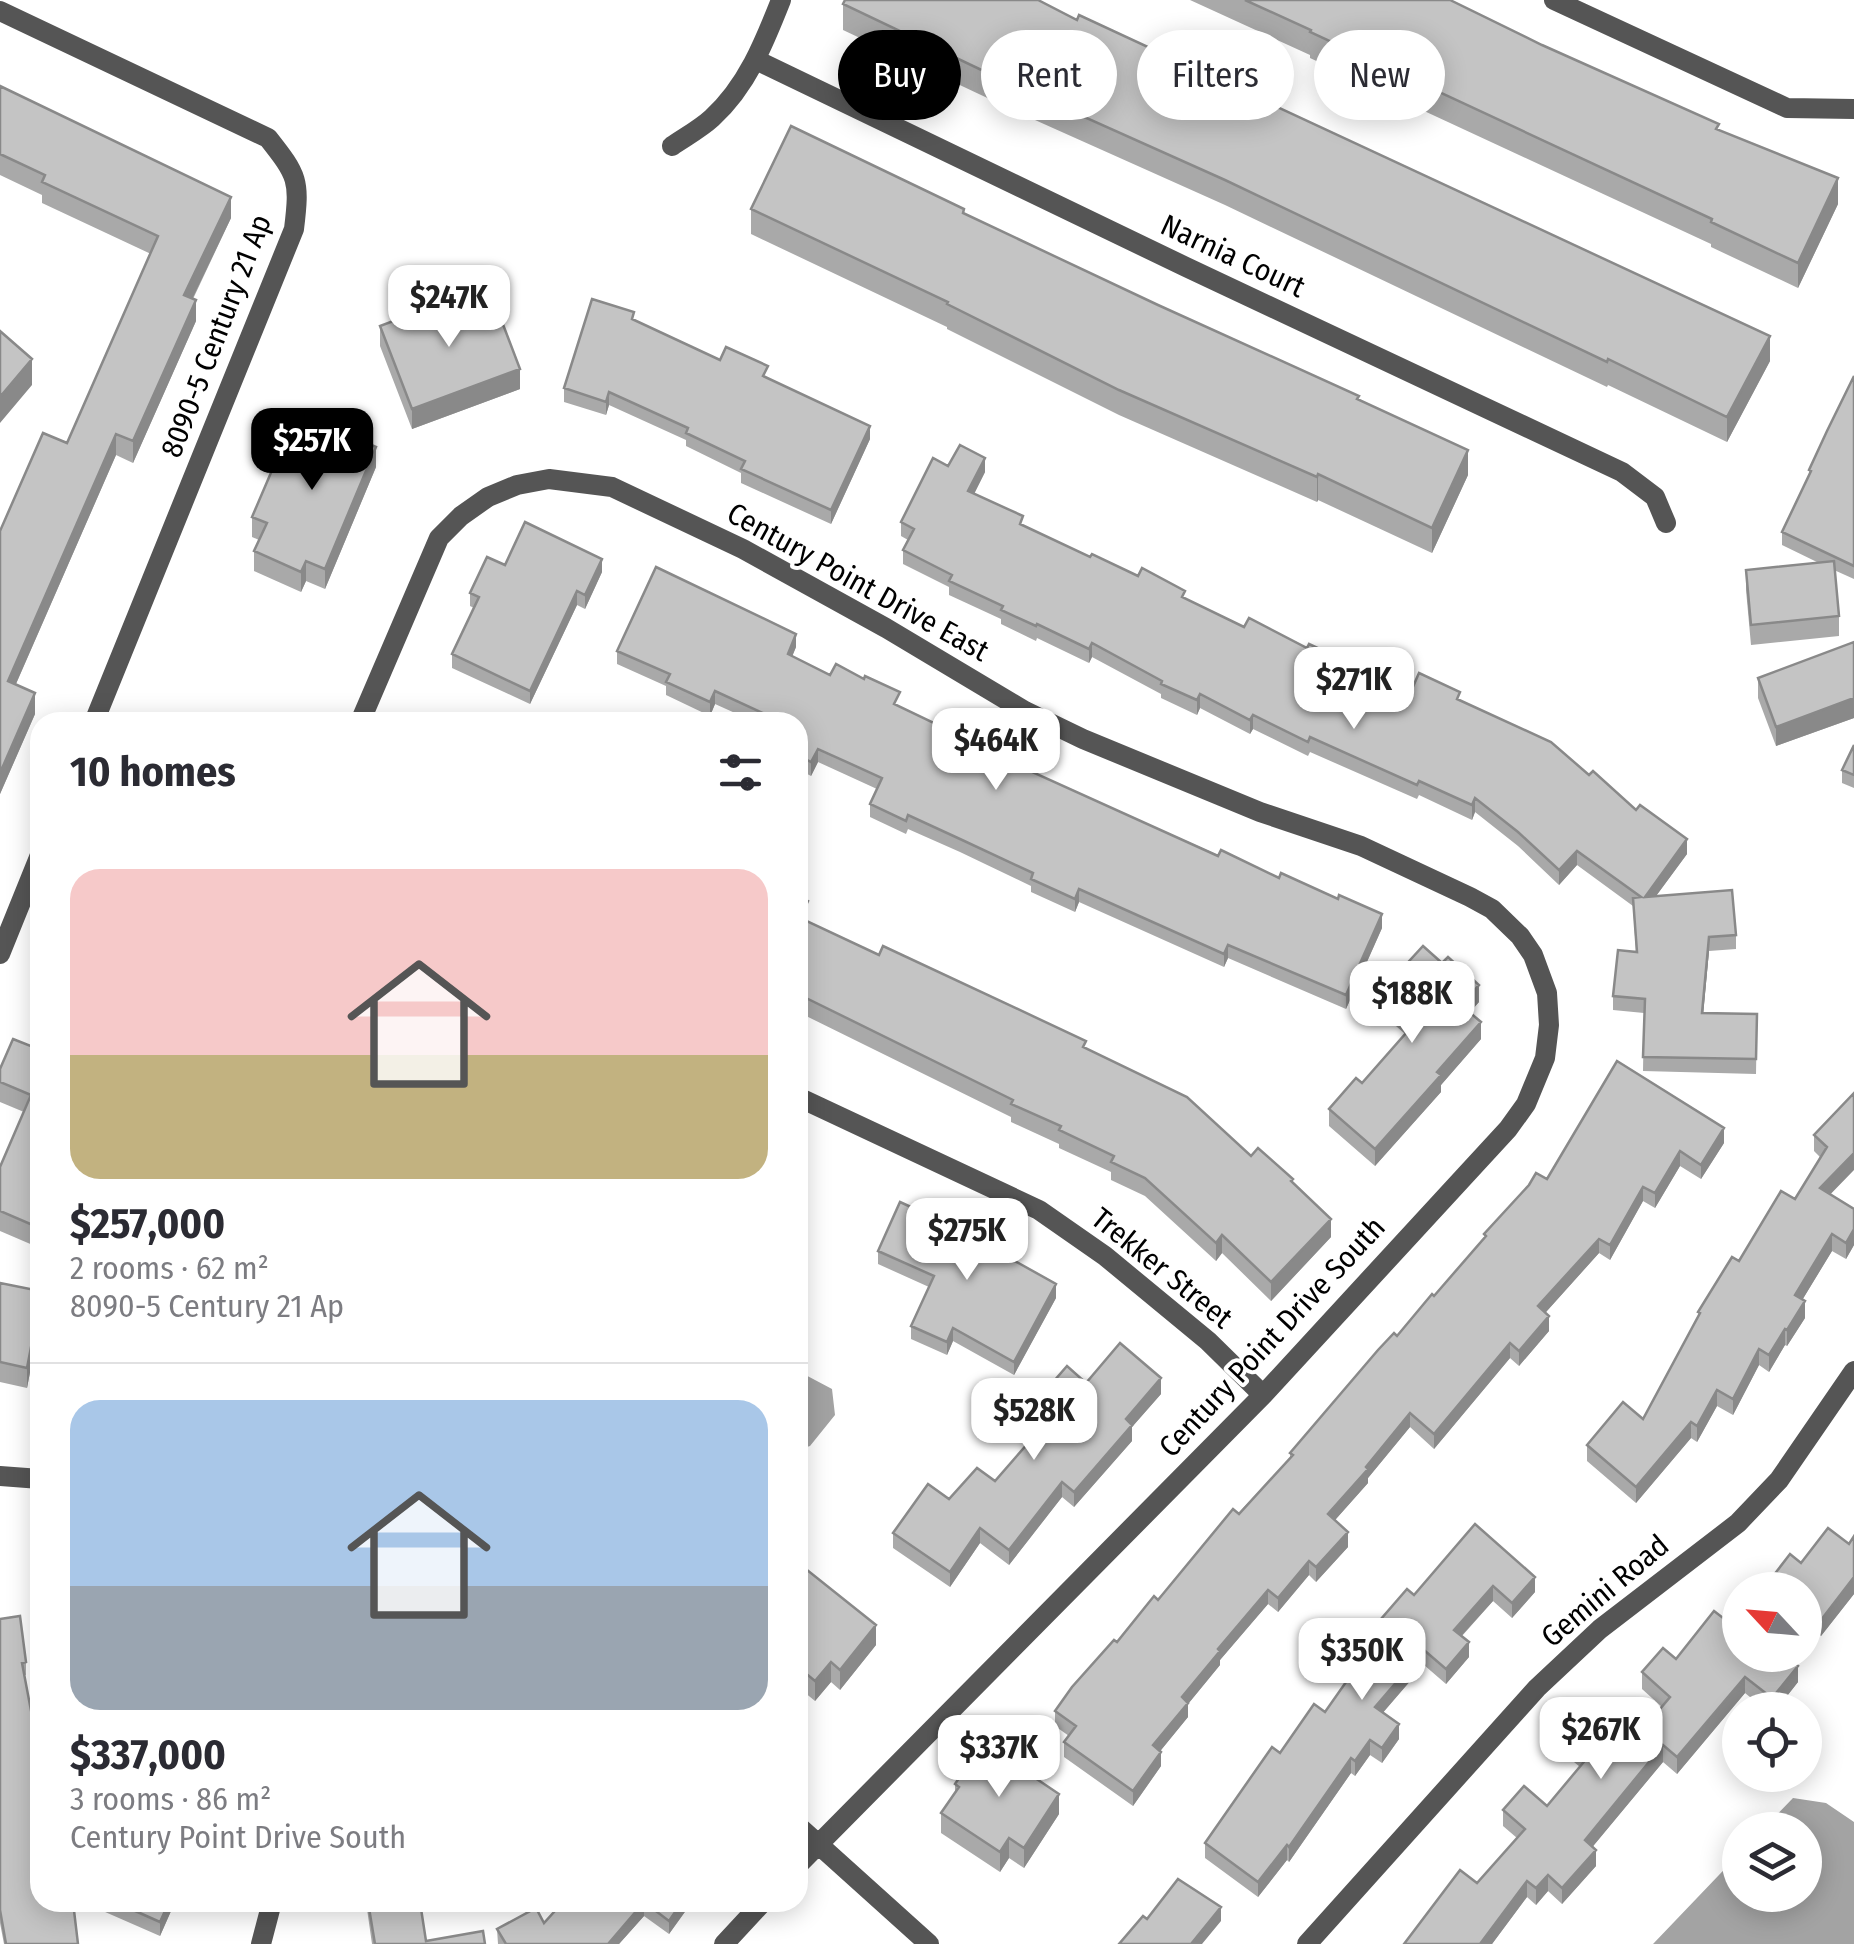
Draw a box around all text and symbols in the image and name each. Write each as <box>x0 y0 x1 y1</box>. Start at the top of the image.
chip: Buy <box>838 30 961 120</box>
chip: Rent <box>981 30 1117 120</box>
chip: Filters <box>1137 30 1294 120</box>
chip: New <box>1314 30 1445 120</box>
street label: Narnia Court <box>1155 207 1311 305</box>
street label: 8090-5 Century 21 Ap <box>153 210 279 462</box>
pin: $247K <box>379 265 519 350</box>
text: $247K <box>410 278 488 316</box>
pin: $257K <box>242 408 382 493</box>
text: $257K <box>273 421 351 459</box>
street label: Century Point Drive East <box>721 495 995 669</box>
pin: $271K <box>1284 647 1424 732</box>
text: $271K <box>1316 660 1392 698</box>
pin: $464K <box>926 708 1066 793</box>
text: $464K <box>954 721 1038 759</box>
icon: filters <box>713 745 768 800</box>
text: 10 homes <box>70 747 236 797</box>
icon: home <box>329 934 509 1114</box>
pin: $188K <box>1342 961 1482 1046</box>
text: $188K <box>1372 974 1452 1012</box>
pin: $275K <box>897 1198 1037 1283</box>
text: $257,000 <box>70 1199 225 1249</box>
street label: Trekker Street <box>1084 1200 1240 1336</box>
street label: Century Point Drive South <box>1151 1210 1393 1464</box>
text: $275K <box>928 1211 1006 1249</box>
text: 2 rooms · 62 m² <box>70 1249 269 1287</box>
text: 8090-5 Century 21 Ap <box>70 1287 344 1325</box>
pin: $528K <box>964 1378 1104 1463</box>
text: $528K <box>993 1391 1075 1429</box>
icon: home <box>329 1465 509 1645</box>
street label: Gemini Road <box>1534 1527 1676 1655</box>
north arrow <box>1722 1572 1822 1672</box>
map controls <box>1722 1572 1822 1912</box>
pin: $350K <box>1292 1618 1432 1703</box>
text: $350K <box>1321 1631 1403 1669</box>
button: locate <box>1722 1692 1822 1792</box>
pin: $267K <box>1531 1697 1671 1782</box>
text: $267K <box>1562 1710 1640 1748</box>
pin: $337K <box>929 1715 1069 1800</box>
text: $337K <box>960 1728 1038 1766</box>
text: $337,000 <box>70 1730 226 1780</box>
text: 3 rooms · 86 m² <box>70 1780 271 1818</box>
button: layers <box>1722 1812 1822 1912</box>
text: Century Point Drive South <box>70 1818 406 1856</box>

